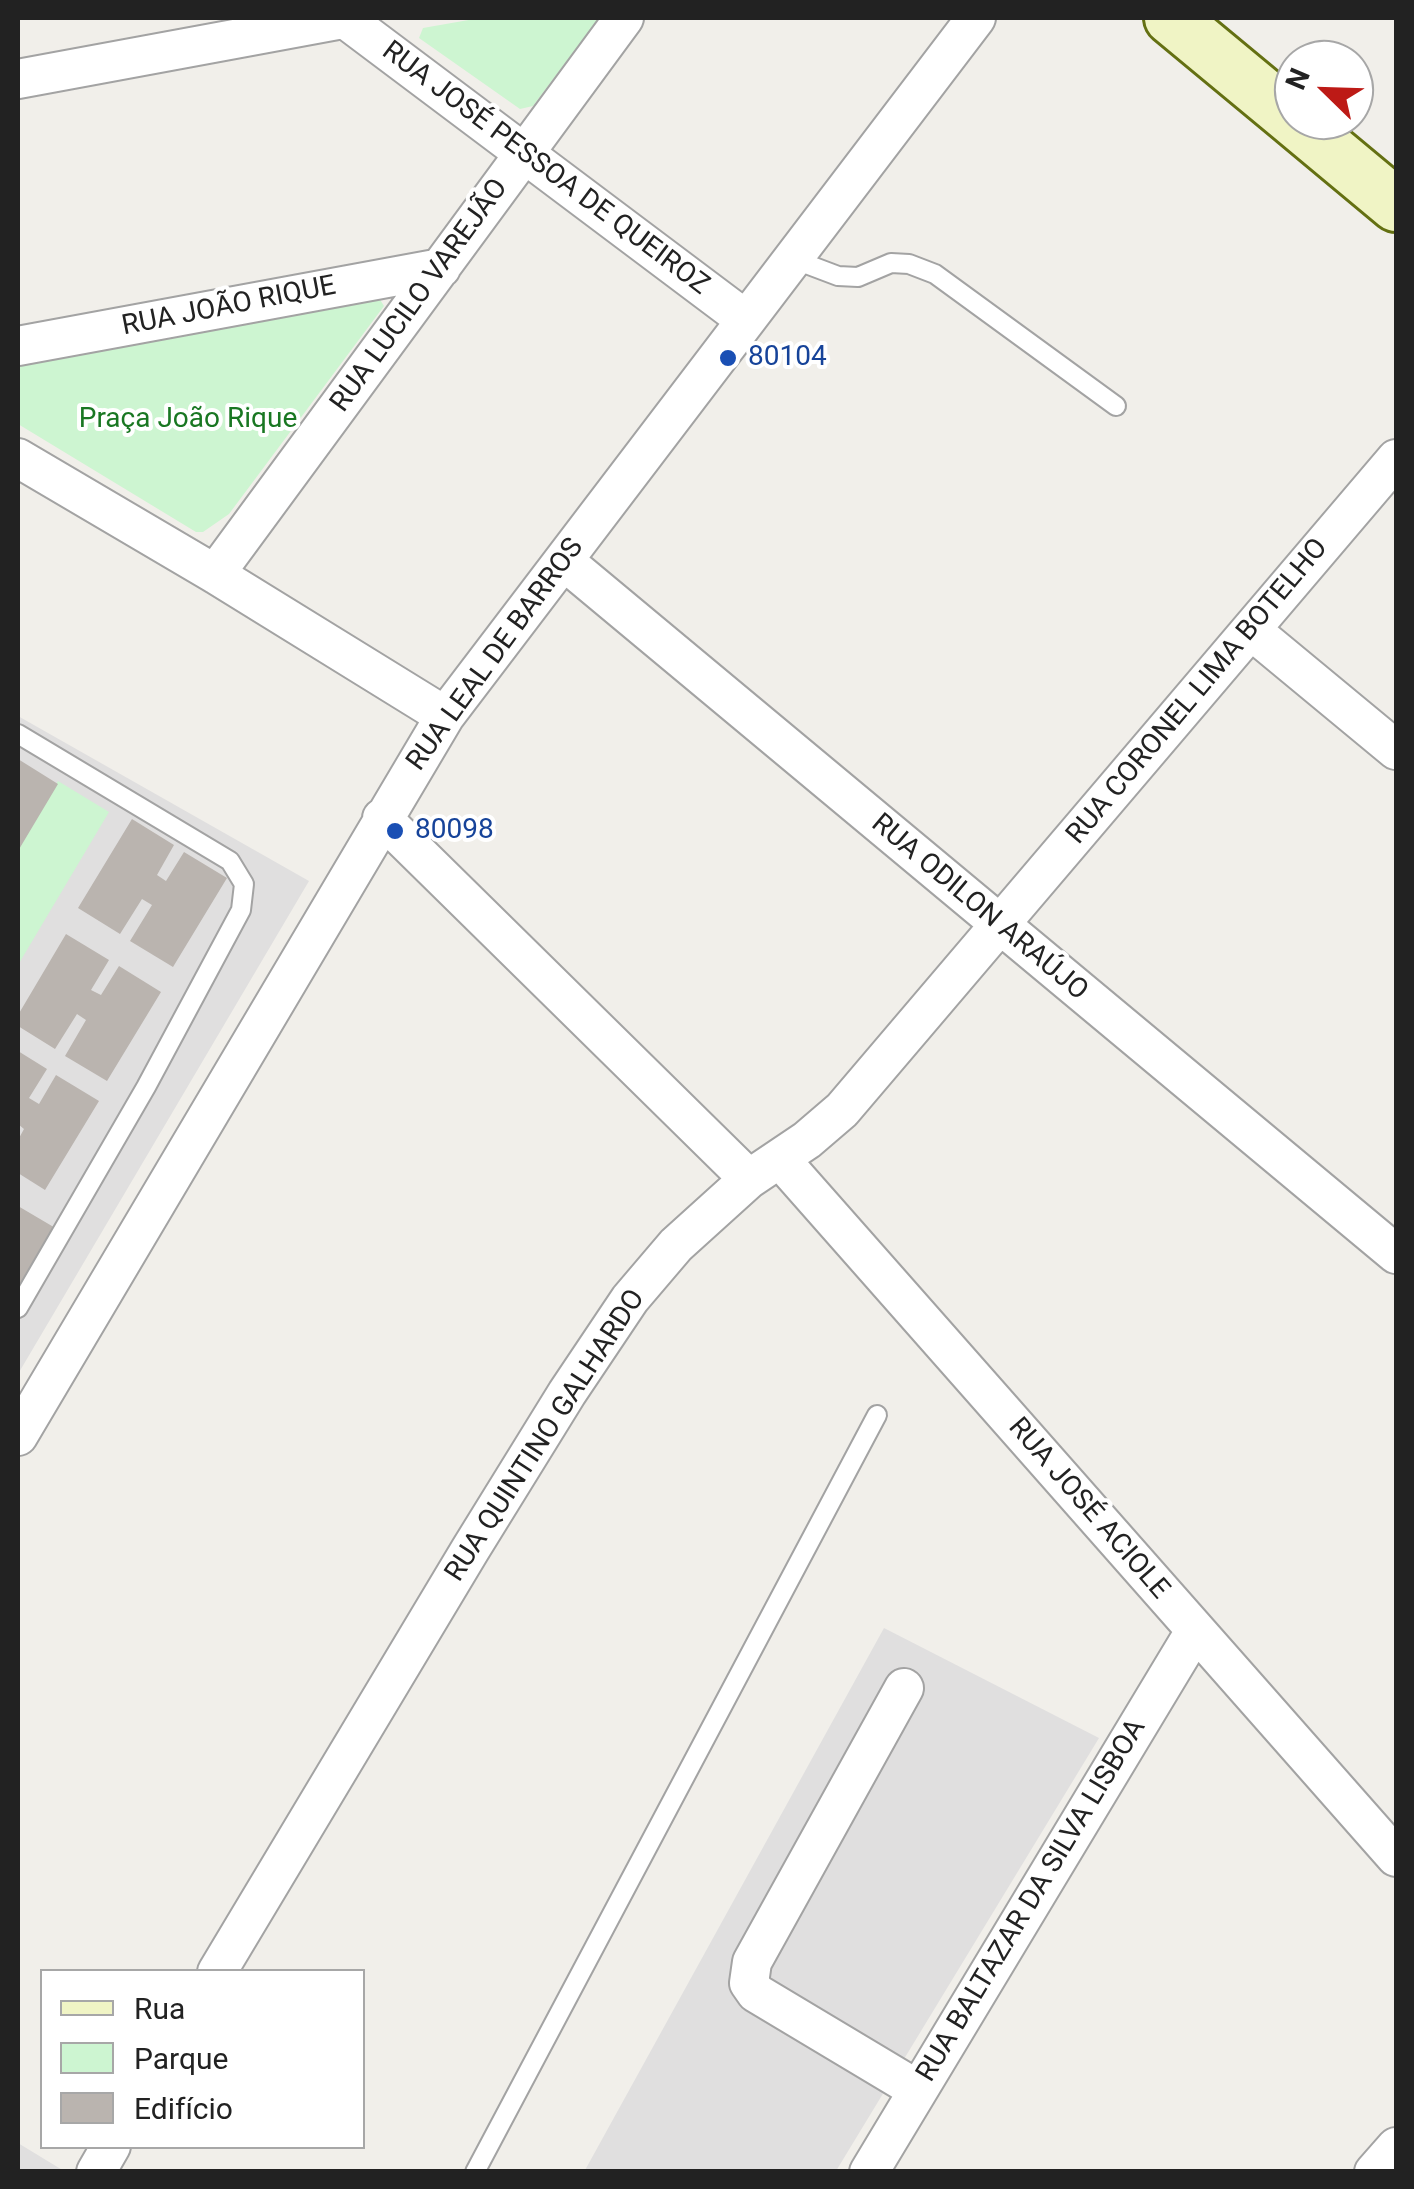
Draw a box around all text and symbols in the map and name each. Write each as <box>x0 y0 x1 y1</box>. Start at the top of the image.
street label: RUA JOSÉ PESSOA DE QUEIROZ <box>375 35 715 303</box>
north arrow <box>1274 40 1374 140</box>
text: N <box>1279 63 1317 94</box>
street label: RUA LUCILO VAREJÃO <box>324 173 516 419</box>
street label: RUA JOÃO RIQUE <box>119 270 339 344</box>
place label: 80104 <box>748 341 827 375</box>
marker: 80104 <box>717 347 739 369</box>
park label: Praça João Rique <box>79 403 297 437</box>
street label: RUA LEAL DE BARROS <box>400 532 592 778</box>
street label: RUA CORONEL LIMA BOTELHO <box>1060 533 1336 851</box>
street label: RUA ODILON ARAÚJO <box>864 808 1094 1008</box>
place label: 80098 <box>415 814 494 848</box>
marker: 80098 <box>384 820 406 842</box>
street label: RUA QUINTINO GALHARDO <box>439 1284 653 1588</box>
street label: RUA JOSÉ ACIOLE <box>1000 1412 1176 1606</box>
street label: RUA BALTAZAR DA SILVA LISBOA <box>910 1714 1154 2088</box>
legend <box>40 1969 365 2149</box>
text: Rua <box>134 1991 185 2026</box>
text: Parque <box>134 2041 228 2076</box>
text: Edifício <box>134 2091 233 2126</box>

